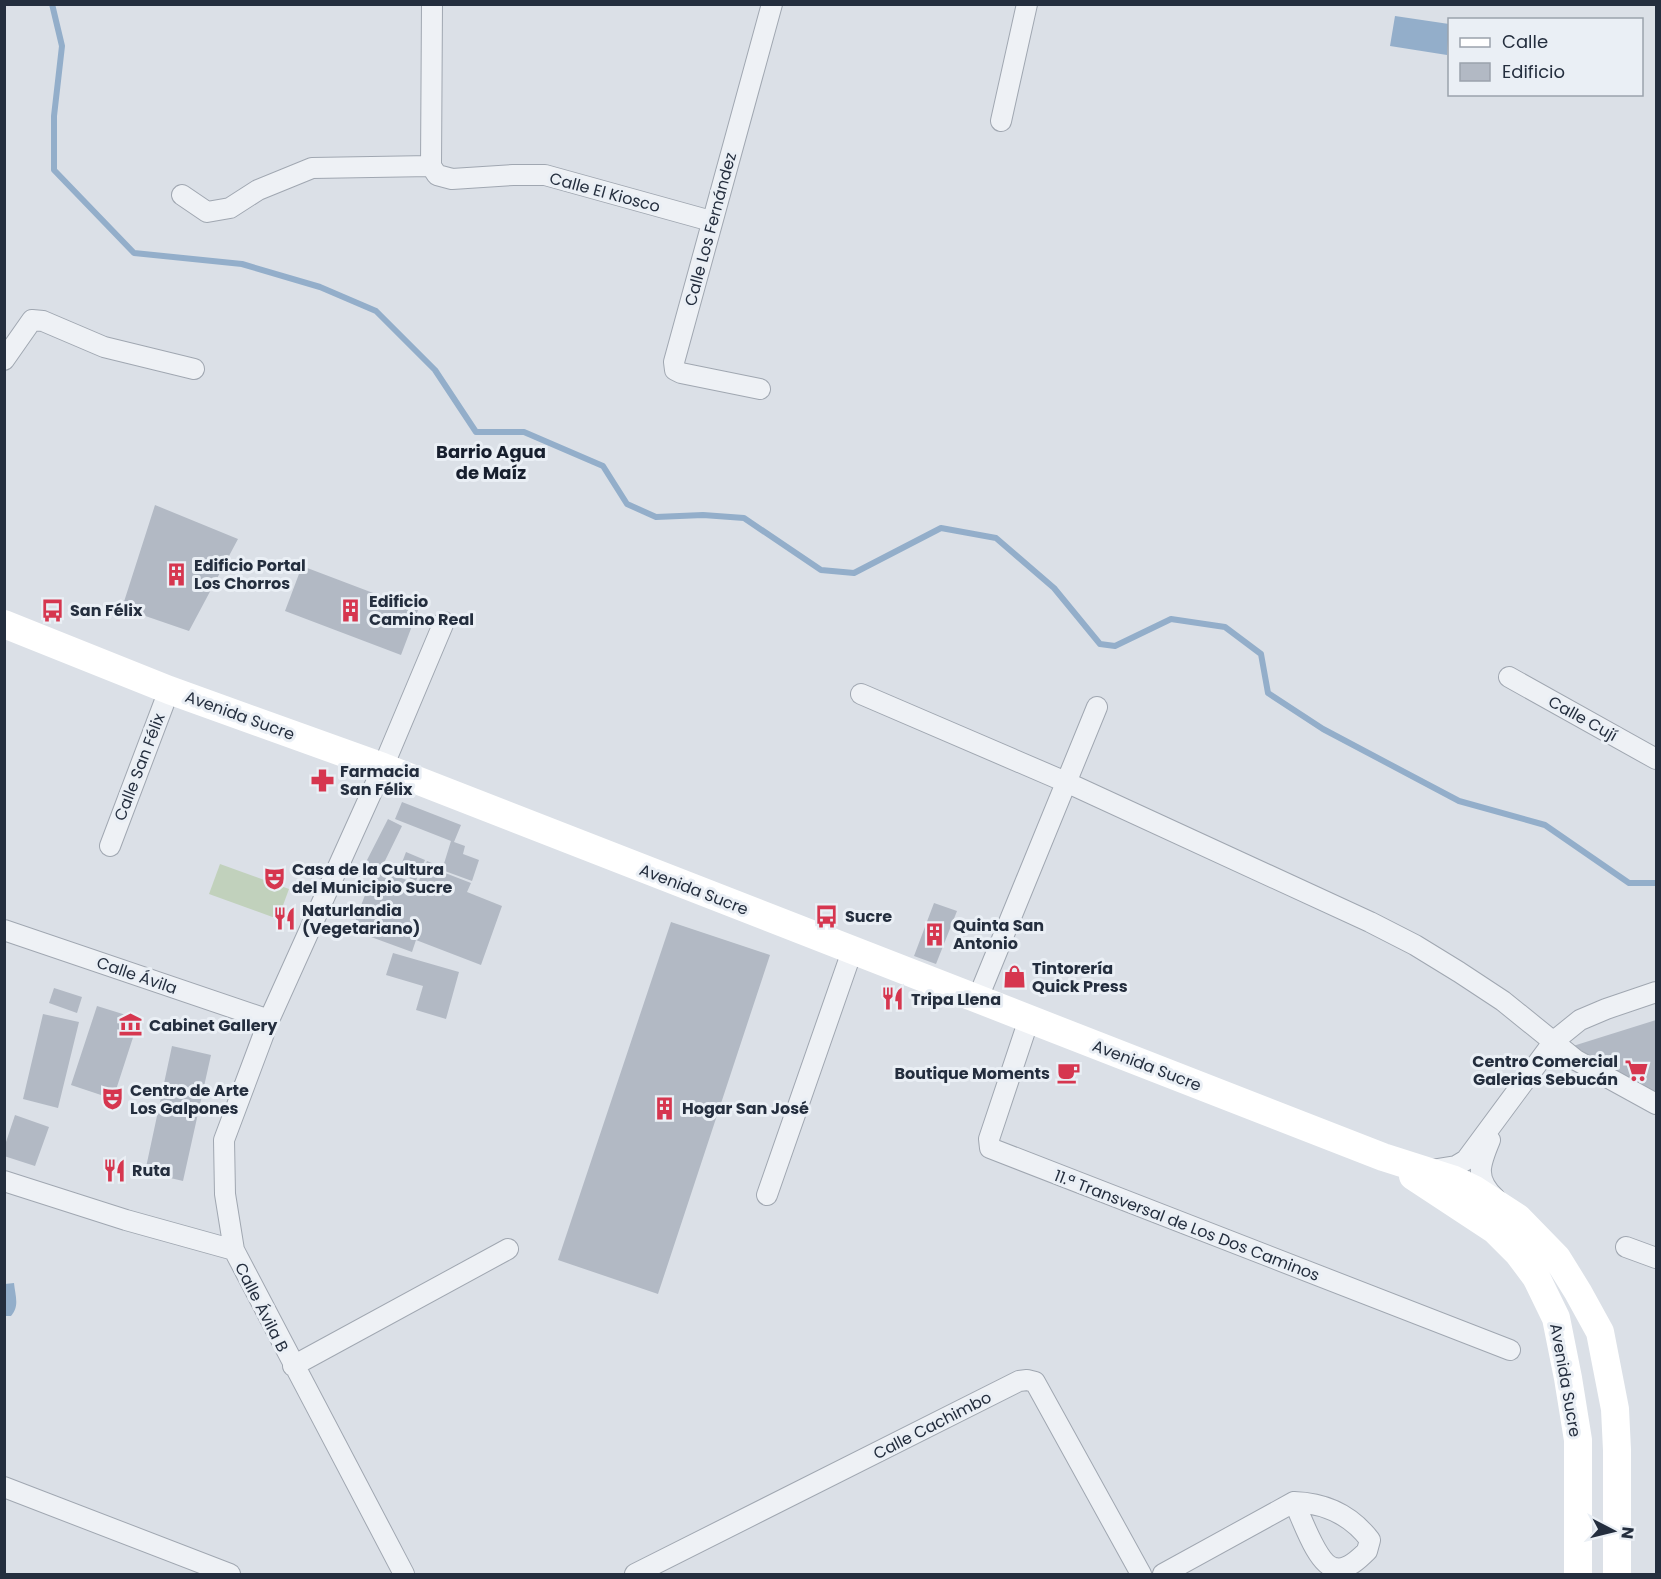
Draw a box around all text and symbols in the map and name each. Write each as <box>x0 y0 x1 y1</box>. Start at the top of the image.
legend <box>1448 18 1643 96</box>
text: Calle <box>1502 29 1548 54</box>
text: Edificio <box>1502 59 1565 84</box>
street label: Calle Los Fernández <box>679 150 742 309</box>
street label: Calle El Kiosco <box>547 167 663 218</box>
district label: Barrio Agua de Maíz <box>436 439 546 485</box>
place label: Edificio Portal Los Chorros <box>194 554 306 595</box>
building icon: Edificio Portal Los Chorros <box>163 561 189 587</box>
place label: Edificio Camino Real <box>369 590 474 631</box>
bus stop icon: San Félix <box>39 597 65 623</box>
building icon: Edificio Camino Real <box>338 597 364 623</box>
place label: San Félix <box>70 599 143 622</box>
street label: Avenida Sucre <box>182 685 298 746</box>
street label: Calle Cují <box>1544 690 1622 747</box>
street label: Calle San Félix <box>108 710 171 824</box>
place label: Farmacia San Félix <box>340 760 420 801</box>
pharmacy icon: Farmacia San Félix <box>309 767 335 793</box>
place label: Casa de la Cultura del Municipio Sucre <box>292 858 453 899</box>
street label: Avenida Sucre <box>636 858 752 921</box>
theatre icon: Casa de la Cultura del Municipio Sucre <box>261 865 287 891</box>
place label: Naturlandia (Vegetariano) <box>302 899 420 940</box>
bus stop icon: Sucre <box>814 903 840 929</box>
place label: Sucre <box>845 905 892 928</box>
restaurant icon: Naturlandia (Vegetariano) <box>271 906 297 932</box>
place label: Quinta San Antonio <box>953 914 1044 955</box>
building icon: Quinta San Antonio <box>922 921 948 947</box>
street label: Calle Ávila <box>94 951 180 1000</box>
place label: Tintorería Quick Press <box>1032 957 1128 998</box>
shop icon: Tintorería Quick Press <box>1001 964 1027 990</box>
restaurant icon: Tripa Llena <box>880 986 906 1012</box>
place label: Tripa Llena <box>911 988 1001 1011</box>
museum icon: Cabinet Gallery <box>118 1012 144 1038</box>
place label: Cabinet Gallery <box>149 1014 278 1037</box>
street label: Avenida Sucre <box>1089 1034 1205 1097</box>
place label: Centro Comercial Galerias Sebucán <box>1472 1050 1618 1091</box>
supermarket icon: Centro Comercial Galerias Sebucán <box>1623 1057 1649 1083</box>
cafe icon: Boutique Moments <box>1055 1060 1081 1086</box>
place label: Boutique Moments <box>894 1062 1050 1085</box>
place label: Centro de Arte Los Galpones <box>130 1079 249 1120</box>
theatre icon: Centro de Arte Los Galpones <box>99 1086 125 1112</box>
building icon: Hogar San José <box>651 1095 677 1121</box>
place label: Hogar San José <box>682 1097 809 1120</box>
restaurant icon: Ruta <box>101 1157 127 1183</box>
place label: Ruta <box>132 1159 171 1182</box>
street label: 11.ª Transversal de Los Dos Caminos <box>1051 1164 1323 1287</box>
street label: Calle Ávila B <box>229 1258 294 1356</box>
street label: Avenida Sucre <box>1544 1321 1587 1439</box>
street label: Calle Cachimbo <box>869 1386 995 1465</box>
north arrow <box>1583 1501 1643 1561</box>
text: N <box>1615 1525 1640 1540</box>

